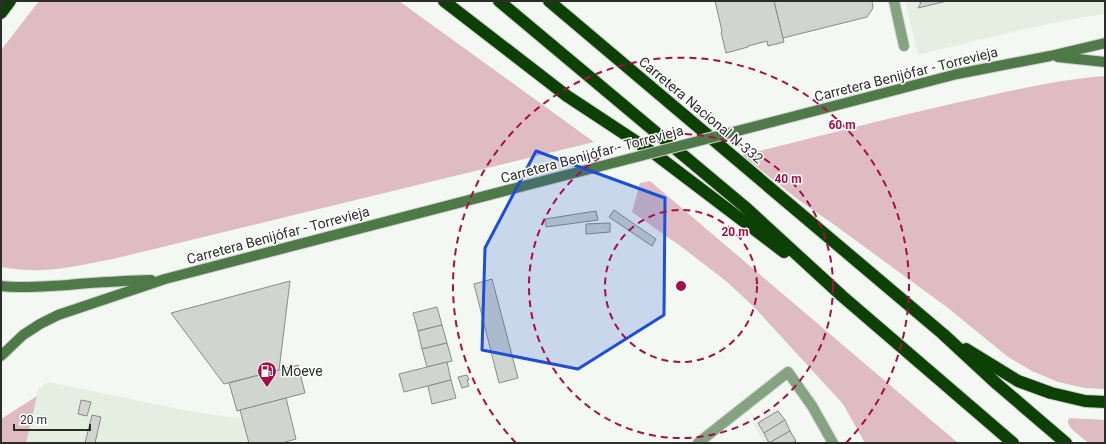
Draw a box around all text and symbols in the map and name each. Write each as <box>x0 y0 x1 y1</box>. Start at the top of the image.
street label: Carretera Benijófar - Torrevieja <box>813 43 999 105</box>
street label: Carretera Nacional N-332 <box>636 53 766 167</box>
text: 60 m <box>828 118 856 132</box>
street label: Carretera Benijófar - Torrevieja <box>499 122 685 186</box>
text: 40 m <box>774 172 802 186</box>
street label: Carretera Benijófar - Torrevieja <box>185 203 371 267</box>
text: 20 m <box>721 225 749 239</box>
centre of rings <box>674 279 688 293</box>
fuel station icon: Moeve <box>256 360 278 388</box>
place label: Moeve <box>281 363 323 379</box>
scale bar <box>14 406 90 432</box>
text: 20 m <box>20 413 47 427</box>

